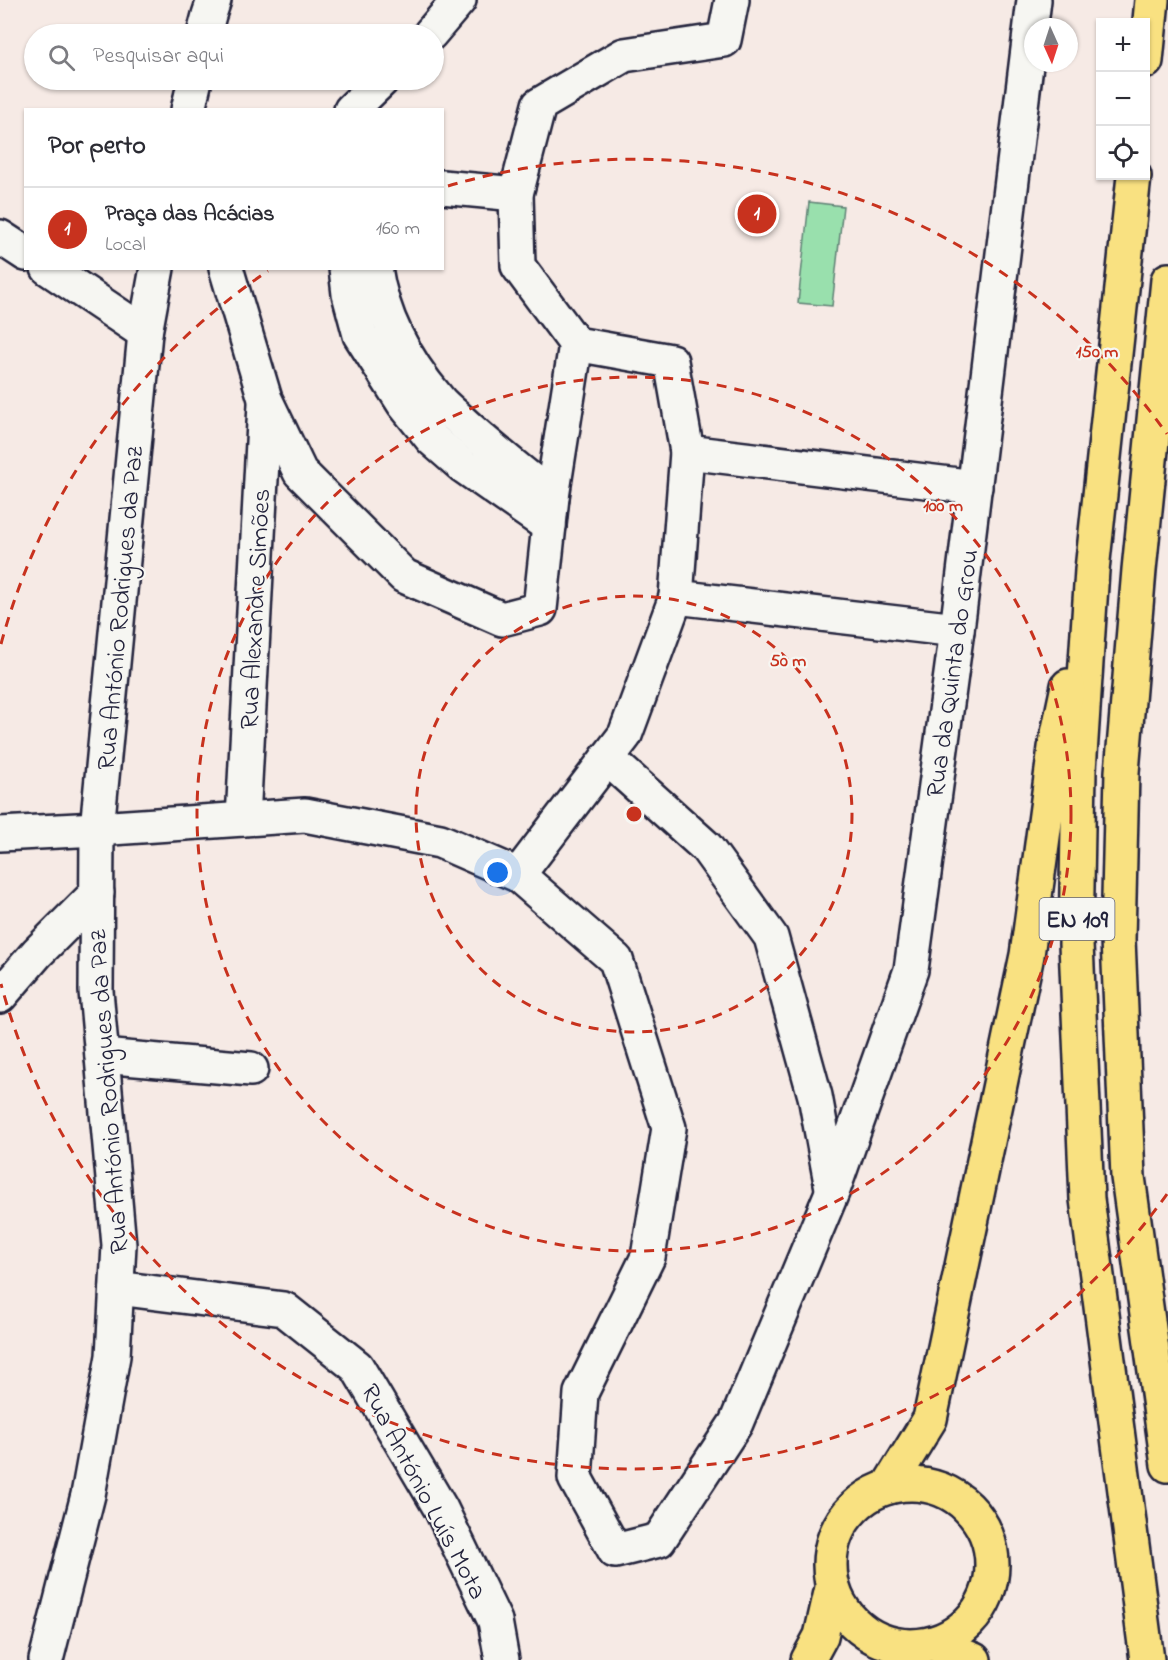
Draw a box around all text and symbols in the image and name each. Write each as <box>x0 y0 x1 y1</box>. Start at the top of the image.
north arrow <box>1024 18 1078 72</box>
map controls <box>1096 18 1150 180</box>
button: + <box>1096 18 1150 72</box>
search box <box>24 24 444 90</box>
icon: search <box>45 41 78 74</box>
text: Pesquisar aqui <box>93 41 224 73</box>
button: − <box>1096 72 1150 126</box>
button: locate <box>1096 126 1150 180</box>
text: Por perto <box>48 128 146 166</box>
pin: 1 <box>738 192 777 236</box>
text: Praça das Acácias <box>105 199 274 231</box>
text: 1 <box>64 215 71 244</box>
text: 160 m <box>376 215 420 244</box>
text: Local <box>105 231 146 260</box>
text: 150 m <box>1076 340 1118 366</box>
street label: Rua António Rodrigues da Paz <box>89 445 155 772</box>
street label: Rua Alexandre Simões <box>232 488 282 731</box>
text: 100 m <box>923 494 963 520</box>
street label: Rua da Quinta do Grou <box>918 547 990 800</box>
text: 50 m <box>770 649 806 675</box>
centre of rings <box>624 804 644 824</box>
your location <box>483 858 512 887</box>
road number: EN 109 <box>1040 898 1114 940</box>
street label: Rua António Rodrigues da Paz <box>80 928 140 1255</box>
street label: Rua António Luís Mota <box>349 1378 495 1607</box>

